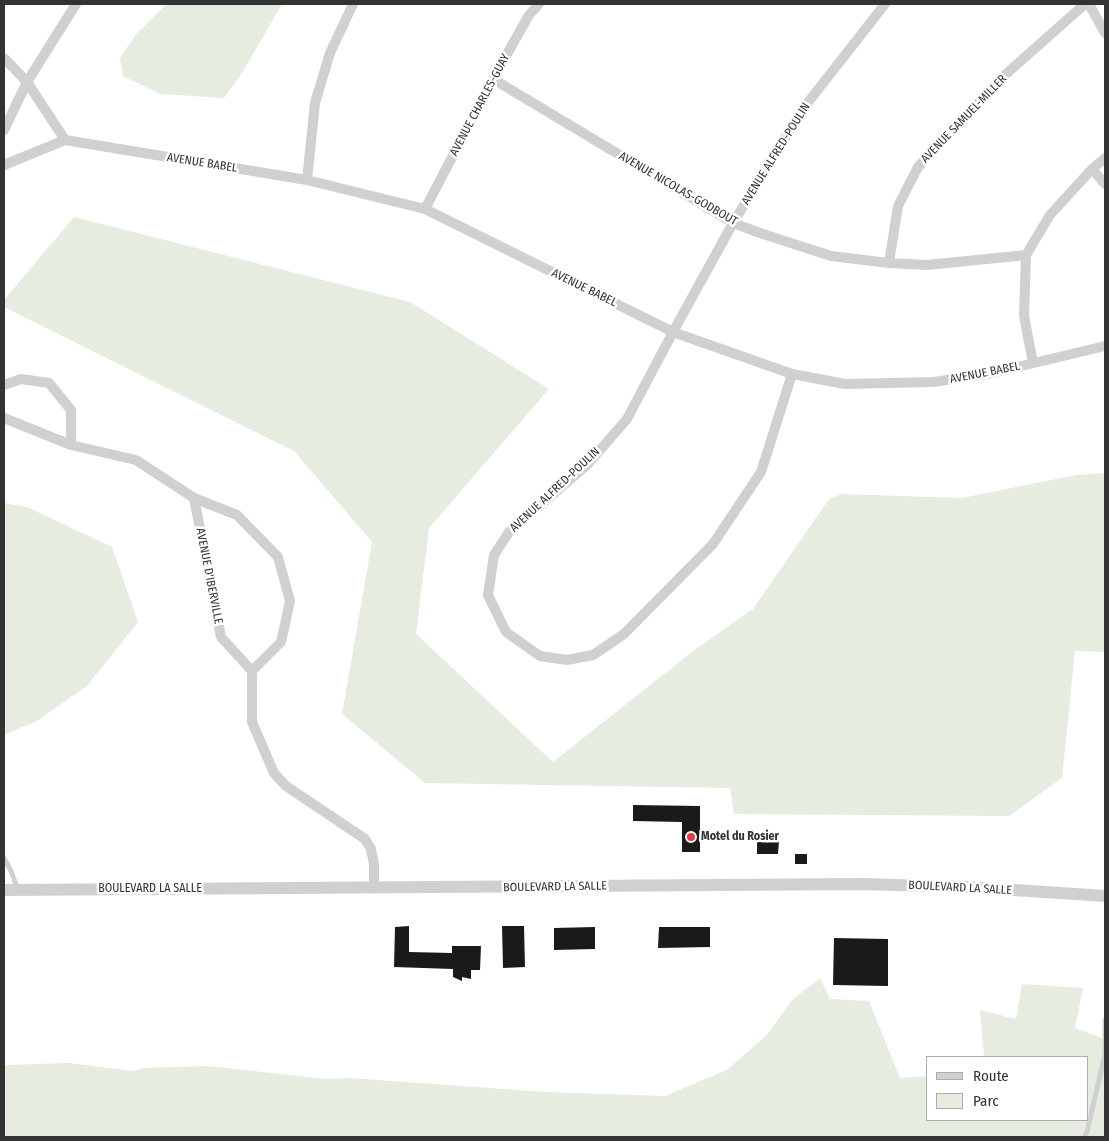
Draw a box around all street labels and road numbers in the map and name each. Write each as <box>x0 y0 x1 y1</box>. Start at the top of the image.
street label: AVENUE CHARLES-GUAY <box>447 51 513 159</box>
street label: AVENUE SAMUEL-MILLER <box>918 72 1010 166</box>
street label: AVENUE ALFRED-POULIN <box>739 100 813 208</box>
street label: AVENUE NICOLAS-GODBOUT <box>616 149 740 229</box>
street label: AVENUE BABEL <box>166 150 238 176</box>
street label: AVENUE BABEL <box>549 266 619 310</box>
street label: AVENUE BABEL <box>949 359 1021 387</box>
street label: AVENUE ALFRED-POULIN <box>507 445 603 535</box>
street label: AVENUE D'IBERVILLE <box>193 527 225 625</box>
street label: BOULEVARD LA SALLE <box>908 878 1012 898</box>
street label: BOULEVARD LA SALLE <box>503 879 607 895</box>
street label: BOULEVARD LA SALLE <box>98 882 202 896</box>

